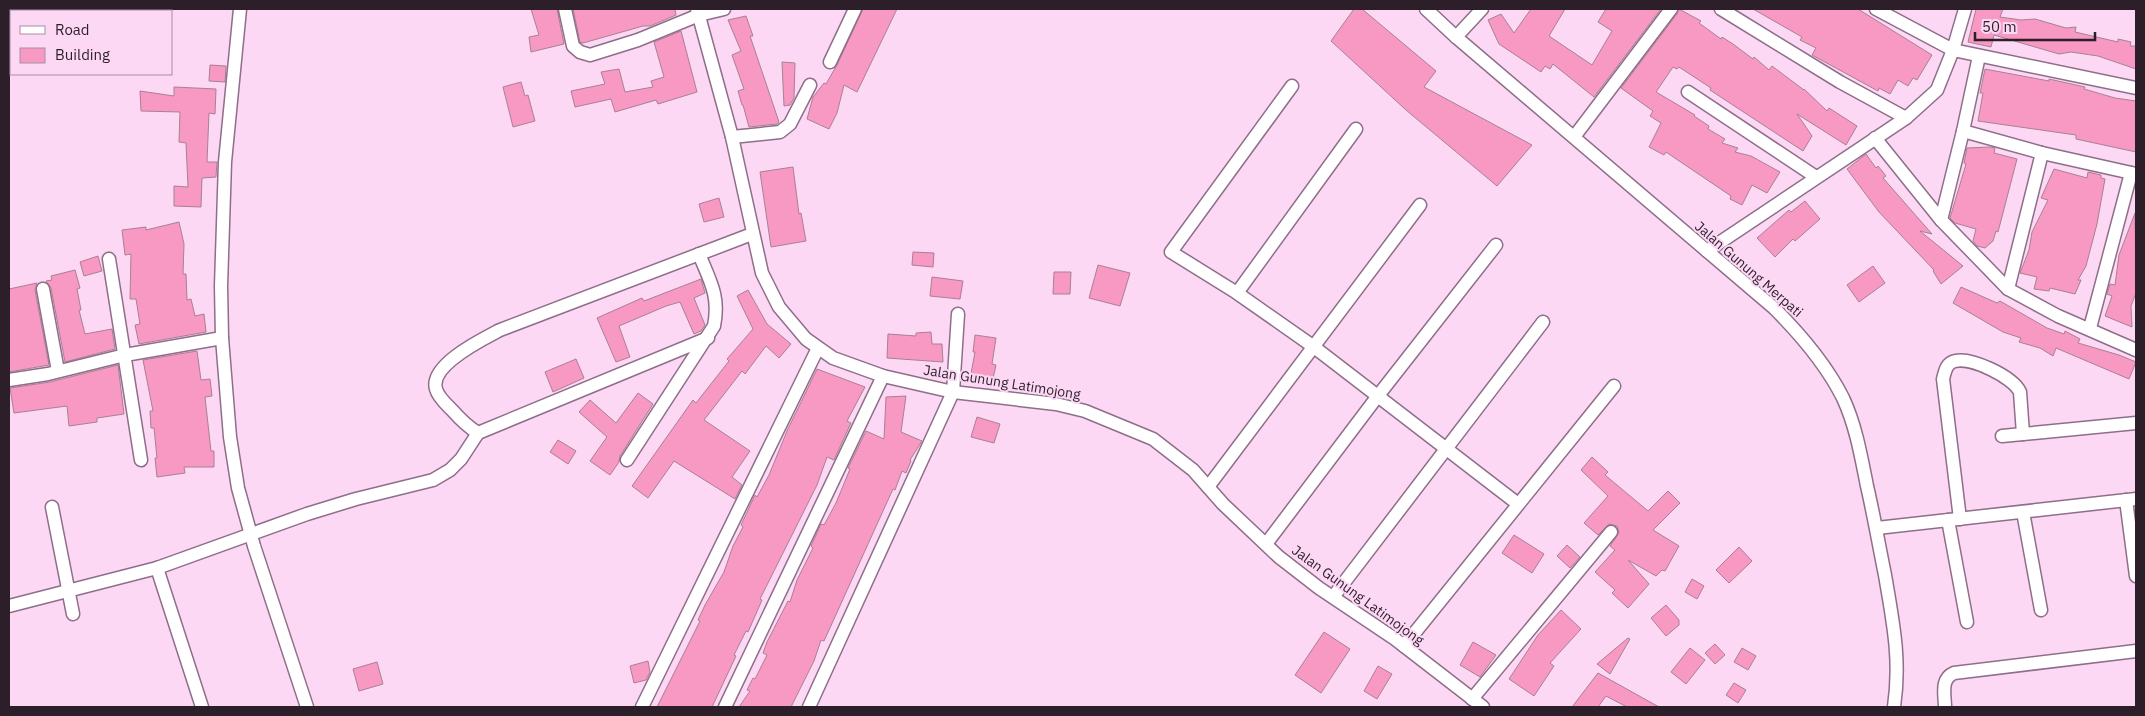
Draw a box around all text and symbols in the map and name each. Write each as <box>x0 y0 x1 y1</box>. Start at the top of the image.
legend <box>10 10 172 75</box>
scale bar <box>1975 10 2095 42</box>
text: 50 m <box>1982 17 2017 36</box>
text: Road <box>55 20 90 39</box>
text: Building <box>55 45 110 64</box>
street label: Jalan Gunung Merpati <box>1691 217 1807 321</box>
street label: Jalan Gunung Latimojong <box>922 361 1083 403</box>
street label: Jalan Gunung Latimojong <box>1288 541 1428 649</box>

